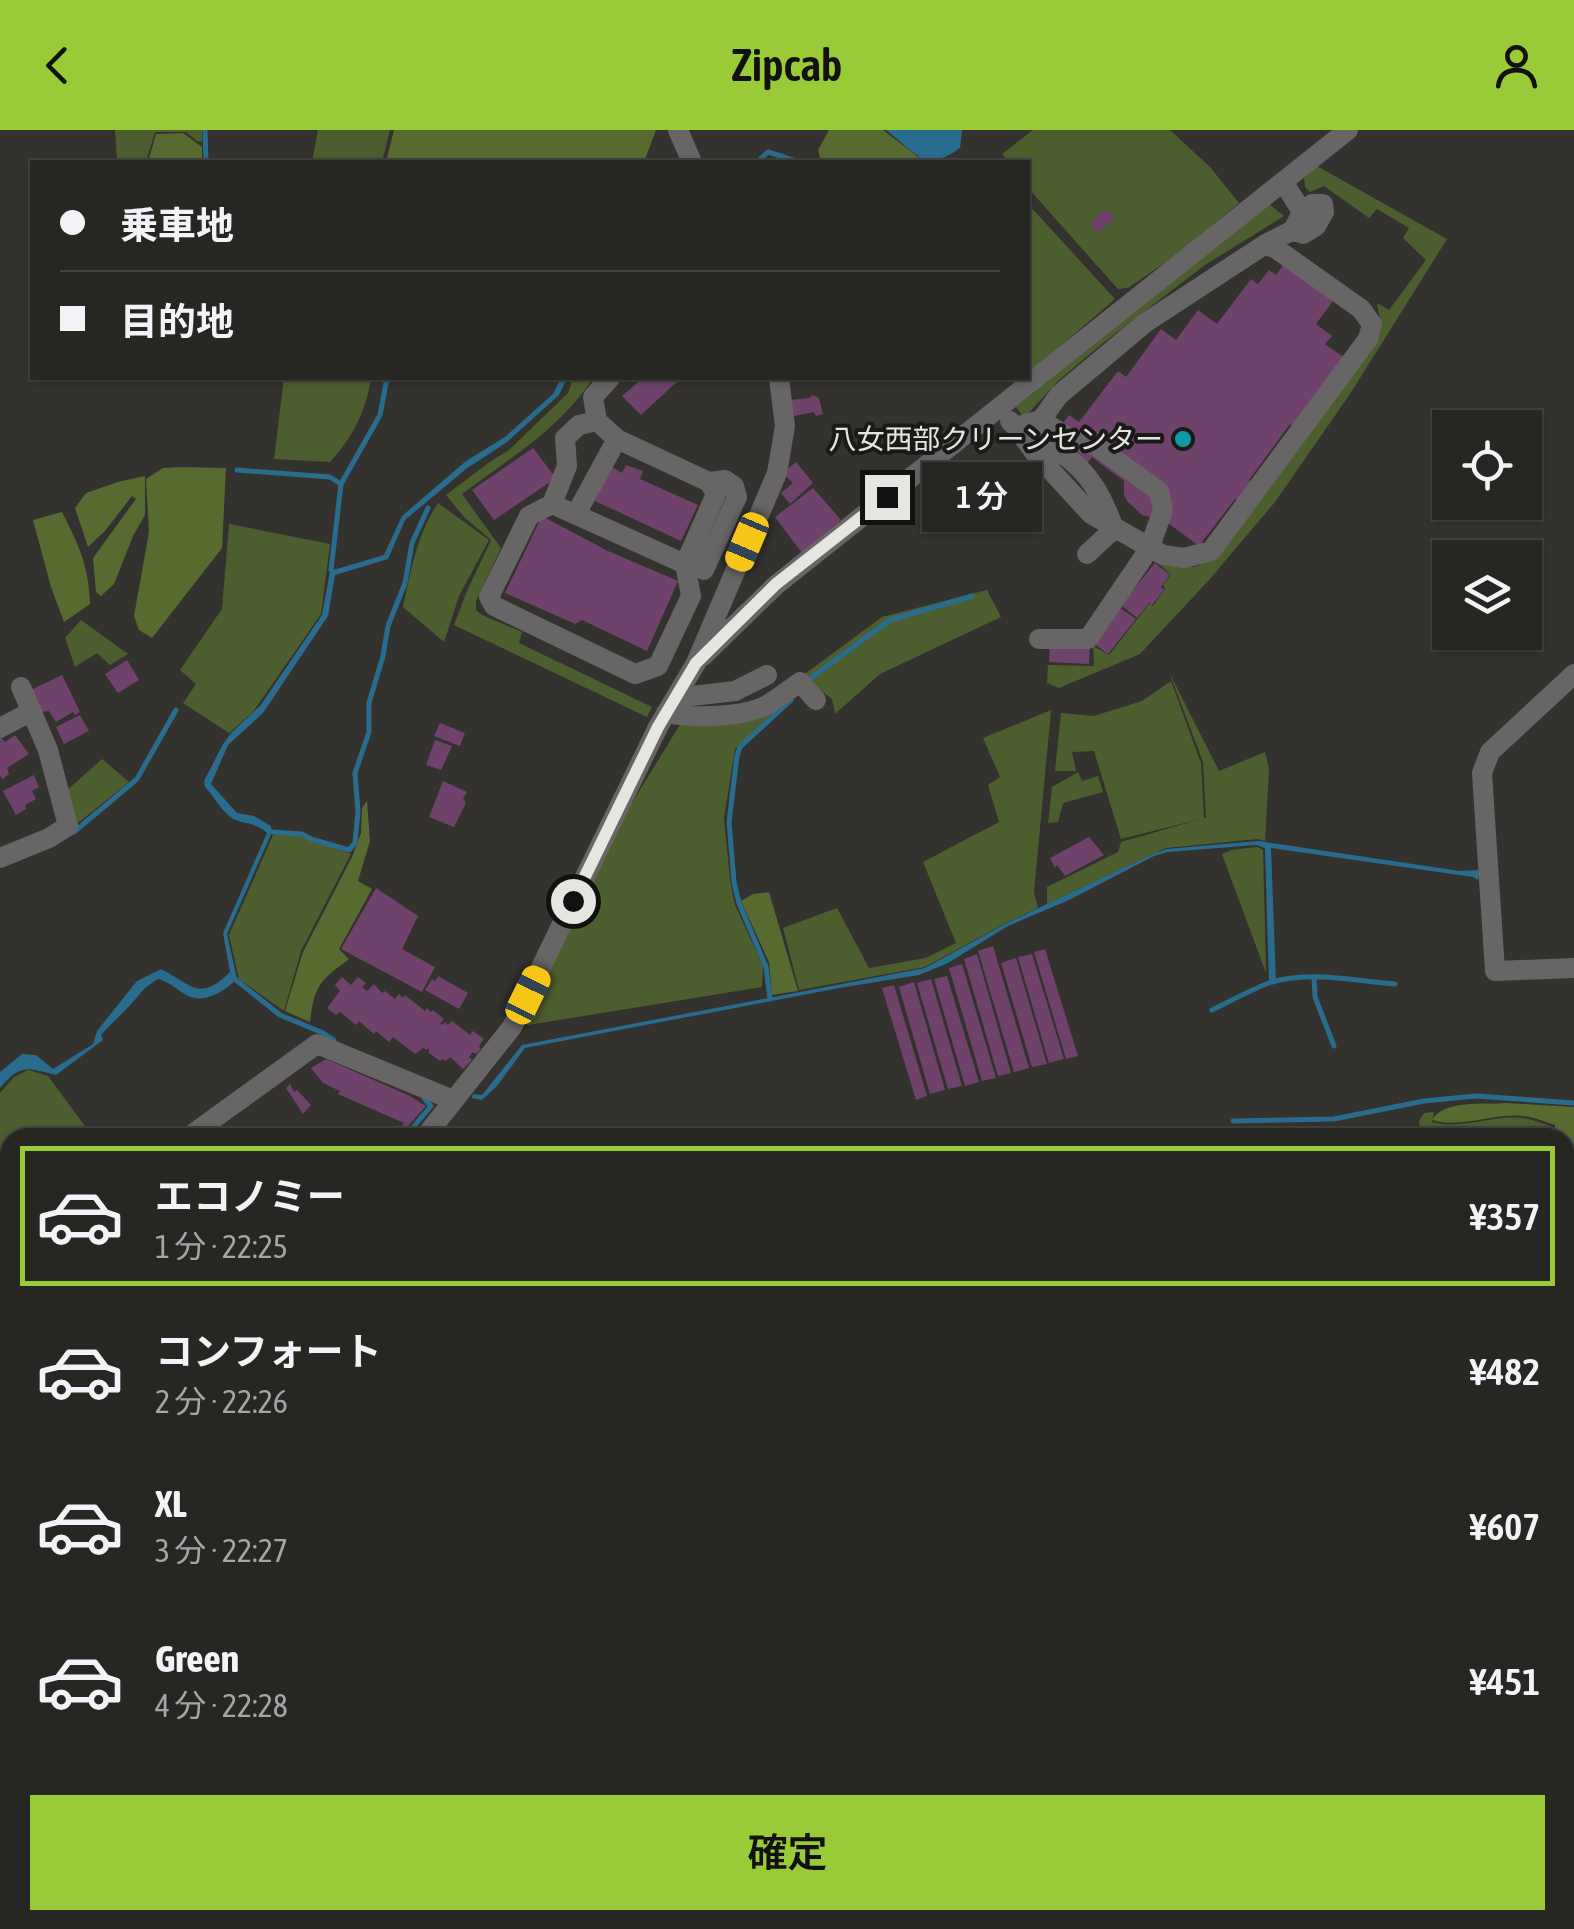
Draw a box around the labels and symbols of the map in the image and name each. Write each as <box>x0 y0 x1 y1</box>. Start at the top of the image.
place label: 八女西部クリーンセンター <box>828 423 1163 455</box>
marker: 八女西部クリーンセンター <box>1172 428 1194 450</box>
callout: 1 分 <box>922 462 1042 532</box>
route end <box>865 475 910 520</box>
car <box>721 509 773 575</box>
route start <box>551 879 596 924</box>
car <box>501 961 555 1029</box>

